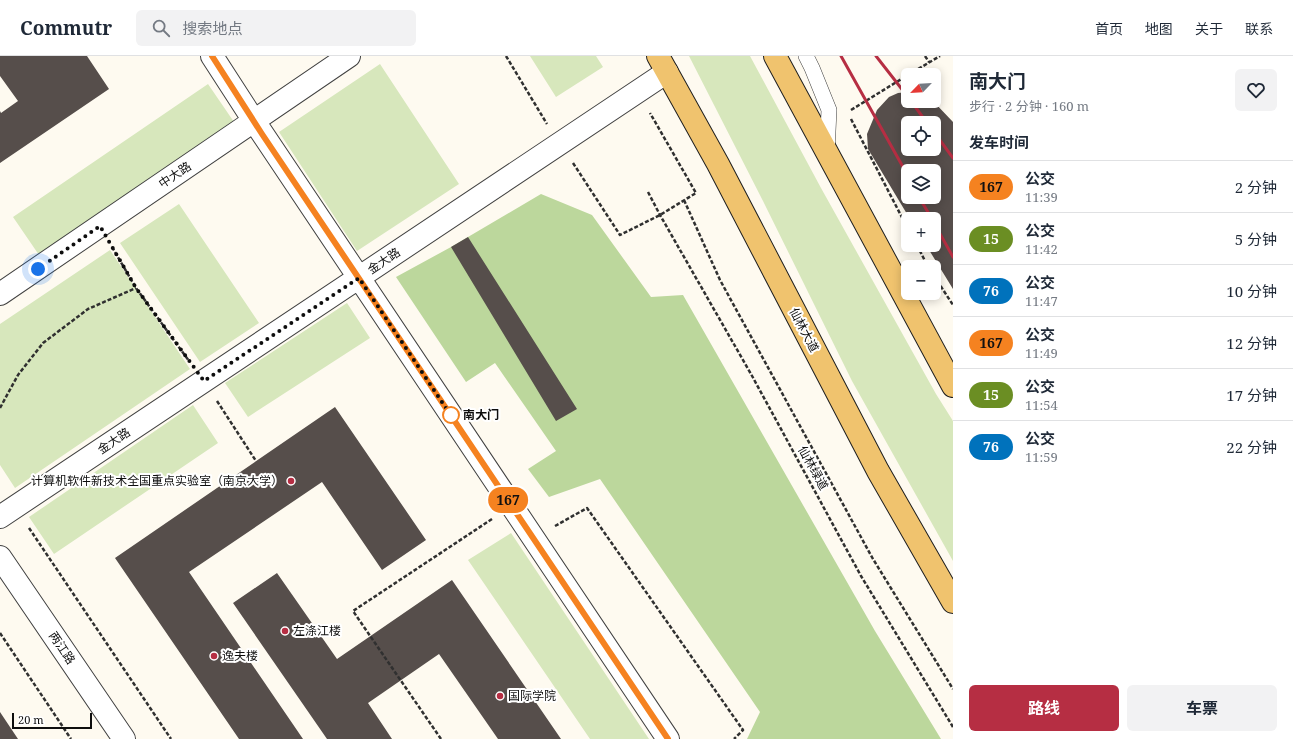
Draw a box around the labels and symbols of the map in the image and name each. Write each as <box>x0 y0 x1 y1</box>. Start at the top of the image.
north arrow <box>901 68 941 108</box>
street label: 中大路 <box>155 157 194 192</box>
street label: 金大路 <box>364 243 403 278</box>
your location <box>28 259 48 279</box>
street label: 仙林大道 <box>786 305 823 355</box>
marker: 南大门 <box>442 406 460 424</box>
place label: 南大门 <box>463 406 499 423</box>
street label: 金大路 <box>94 423 133 458</box>
street label: 仙林绿道 <box>794 443 833 493</box>
place label: 计算机软件新技术全国重点实验室（南京大学） <box>31 472 283 489</box>
marker: 计算机软件新技术全国重点实验室（南京大学） <box>286 476 296 486</box>
line badge: 167 <box>485 487 531 513</box>
place label: 左涤江楼 <box>293 622 341 639</box>
marker: 左涤江楼 <box>280 626 290 636</box>
street label: 两江路 <box>45 628 80 667</box>
place label: 逸夫楼 <box>222 647 258 664</box>
marker: 逸夫楼 <box>209 651 219 661</box>
place label: 国际学院 <box>508 687 556 704</box>
marker: 国际学院 <box>495 691 505 701</box>
scale bar <box>12 711 92 730</box>

